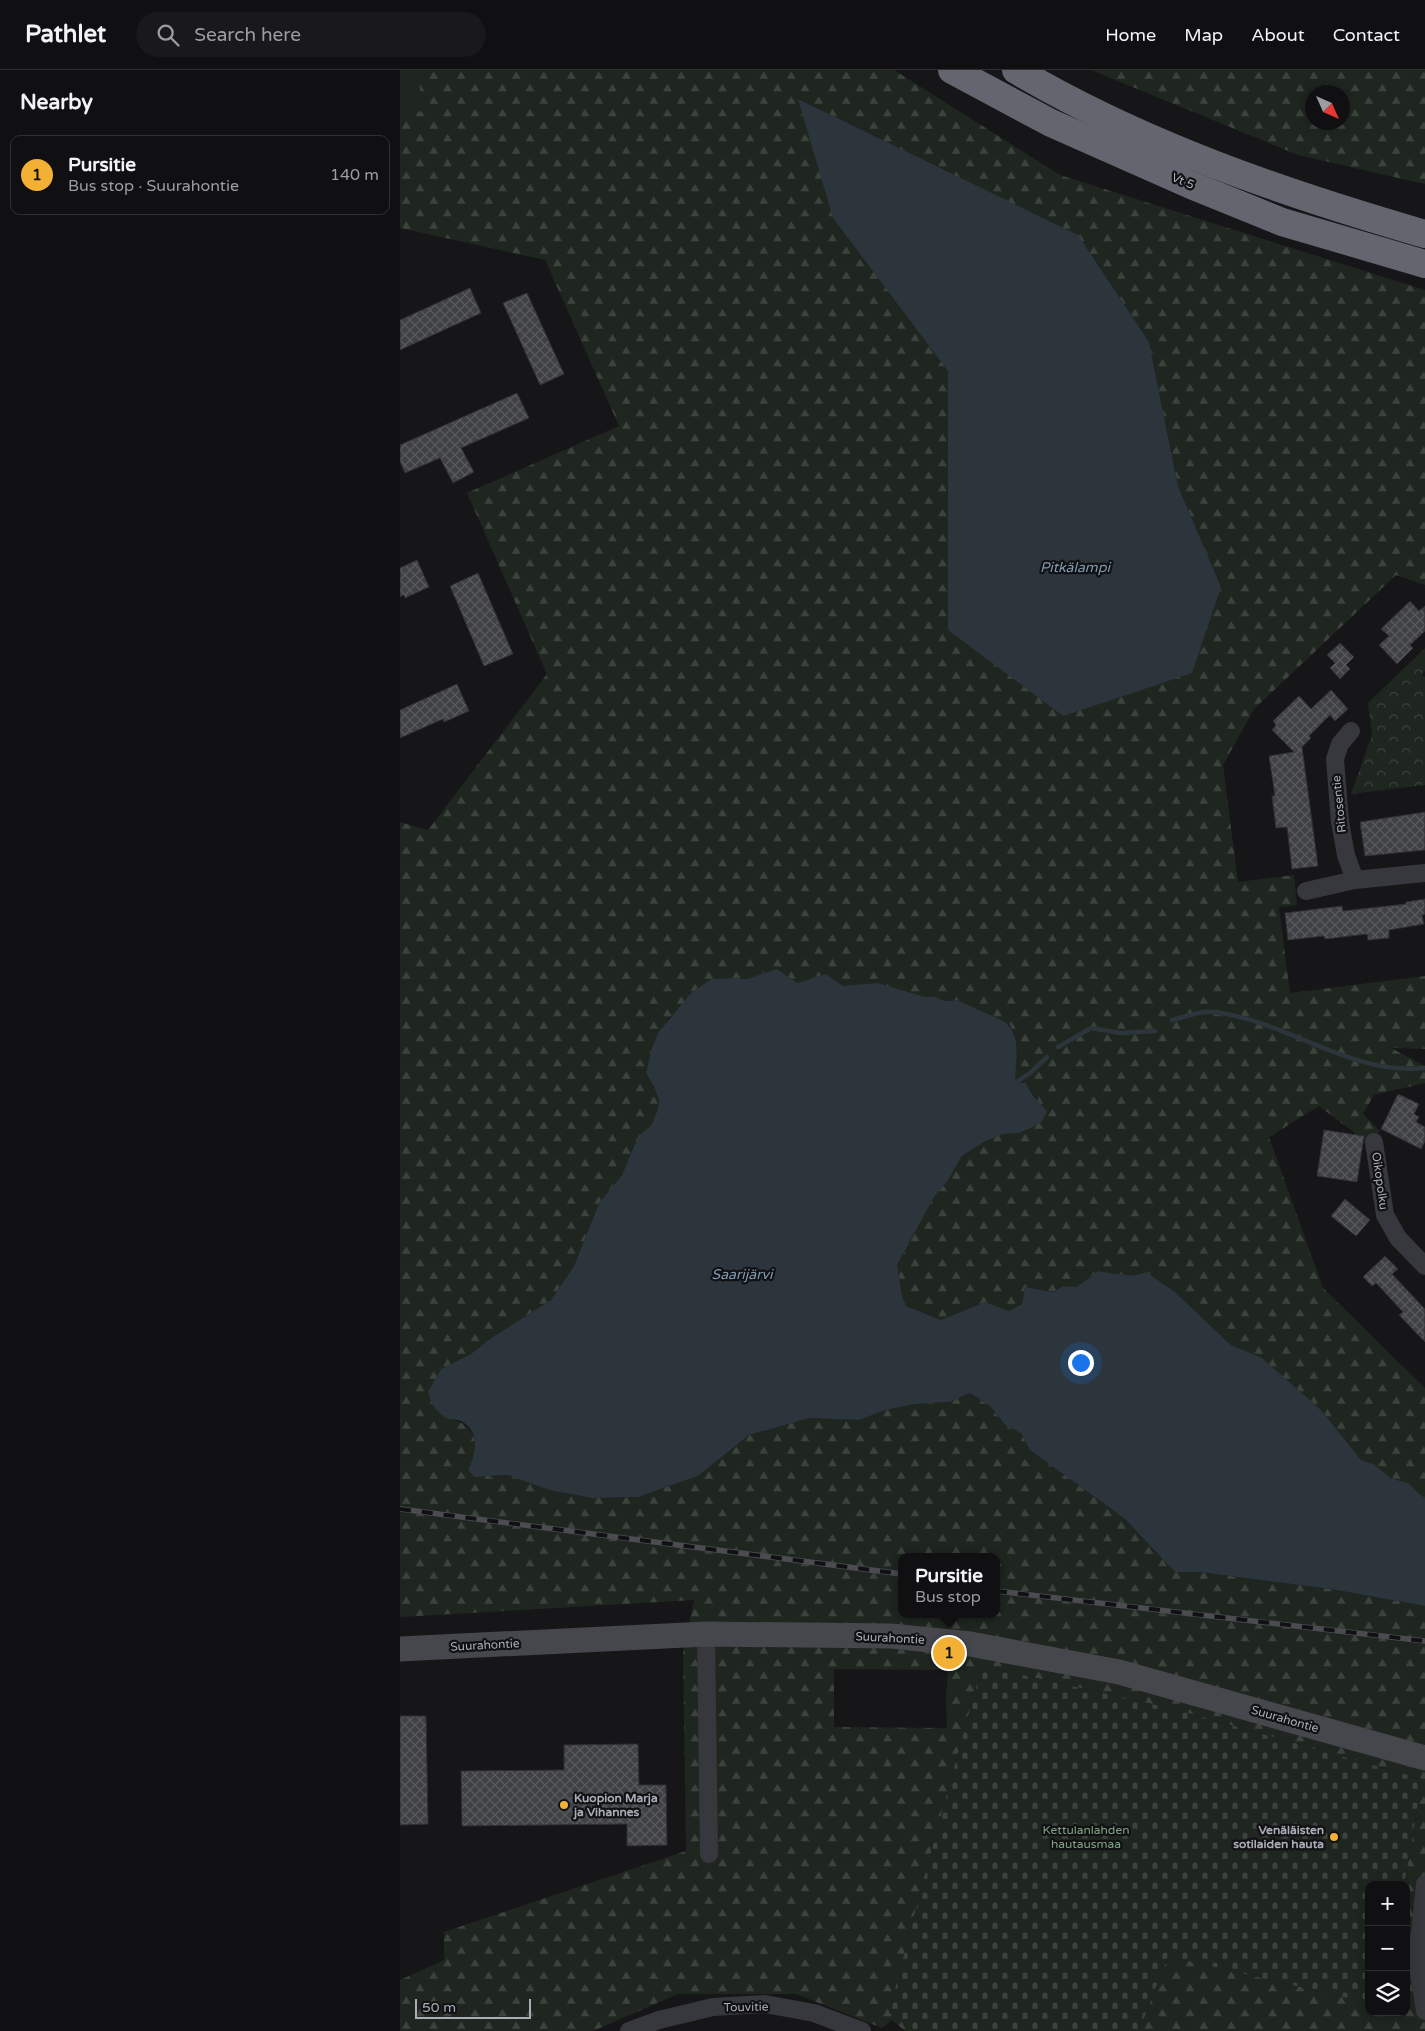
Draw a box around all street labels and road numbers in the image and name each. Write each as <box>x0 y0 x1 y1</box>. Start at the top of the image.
street label: Vt 5 <box>1170 170 1196 192</box>
street label: Ritosentie <box>1329 775 1349 833</box>
street label: Oikopolku <box>1369 1151 1391 1211</box>
street label: Suurahontie <box>855 1629 925 1647</box>
street label: Suurahontie <box>450 1636 520 1654</box>
street label: Suurahontie <box>1250 1703 1320 1735</box>
street label: Touvitie <box>723 2000 769 2014</box>

